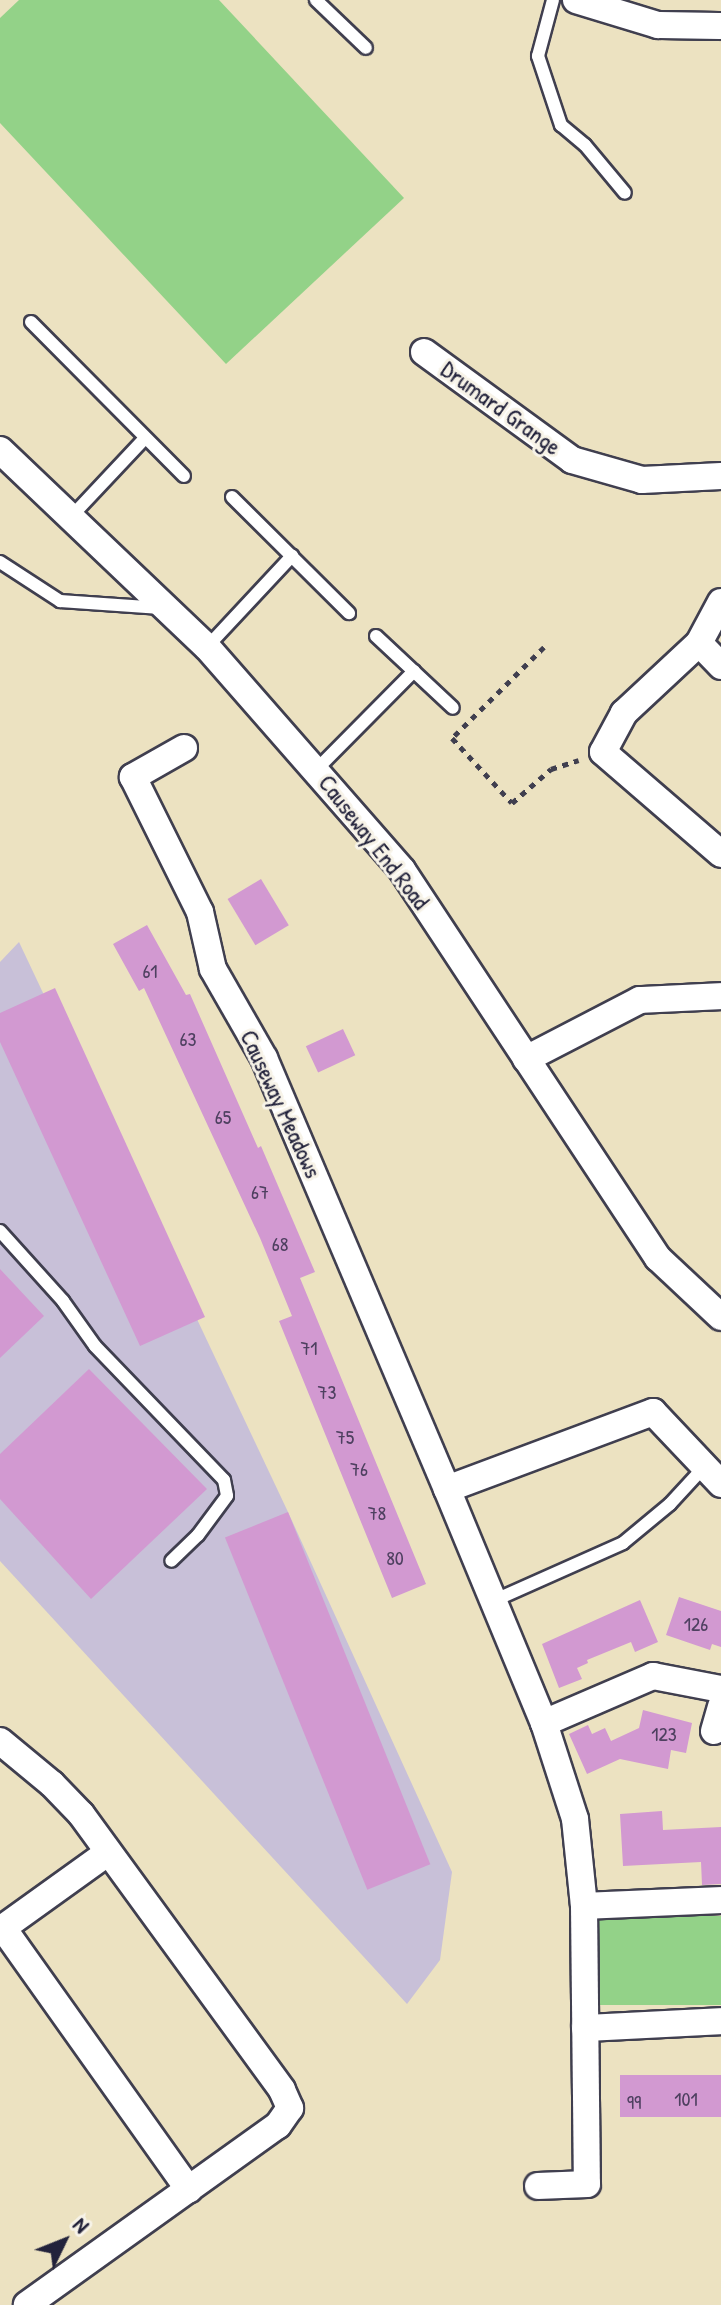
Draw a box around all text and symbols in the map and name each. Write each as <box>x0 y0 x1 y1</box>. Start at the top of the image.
street label: Drumard Grange <box>435 355 567 461</box>
street label: Causeway End Road <box>313 769 435 915</box>
house number: 61 <box>142 958 158 982</box>
house number: 63 <box>180 1026 196 1050</box>
street label: Causeway Meadows <box>234 1026 328 1182</box>
house number: 65 <box>215 1104 231 1128</box>
house number: 67 <box>251 1179 269 1203</box>
house number: 68 <box>272 1231 288 1255</box>
house number: 71 <box>300 1335 318 1359</box>
house number: 73 <box>318 1379 336 1403</box>
house number: 75 <box>336 1424 354 1448</box>
house number: 76 <box>350 1456 368 1480</box>
house number: 78 <box>368 1500 386 1524</box>
house number: 80 <box>386 1545 404 1569</box>
house number: 126 <box>684 1611 708 1635</box>
house number: 123 <box>651 1721 677 1745</box>
house number: 101 <box>674 2086 698 2110</box>
house number: 99 <box>627 2089 641 2113</box>
north arrow <box>24 2201 104 2281</box>
text: N <box>67 2210 97 2239</box>

